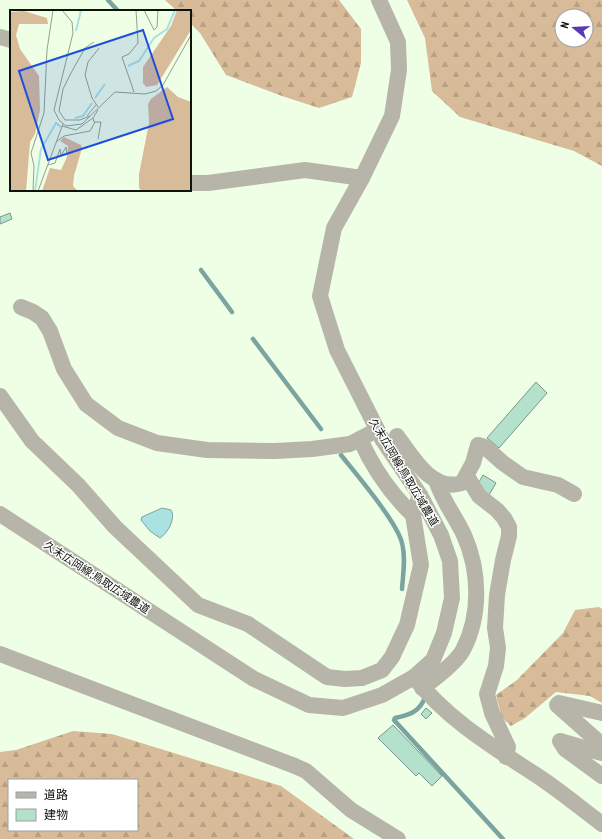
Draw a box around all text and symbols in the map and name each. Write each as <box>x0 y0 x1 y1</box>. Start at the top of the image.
north arrow <box>554 8 594 48</box>
inset map <box>10 10 191 191</box>
text: N <box>557 20 572 30</box>
street label: 久末広岡線;鳥取広域農道 <box>366 416 442 528</box>
street label: 久末広岡線;鳥取広域農道 <box>41 538 153 616</box>
legend <box>8 779 138 831</box>
text: 道路 <box>44 787 68 802</box>
text: 建物 <box>44 807 68 822</box>

